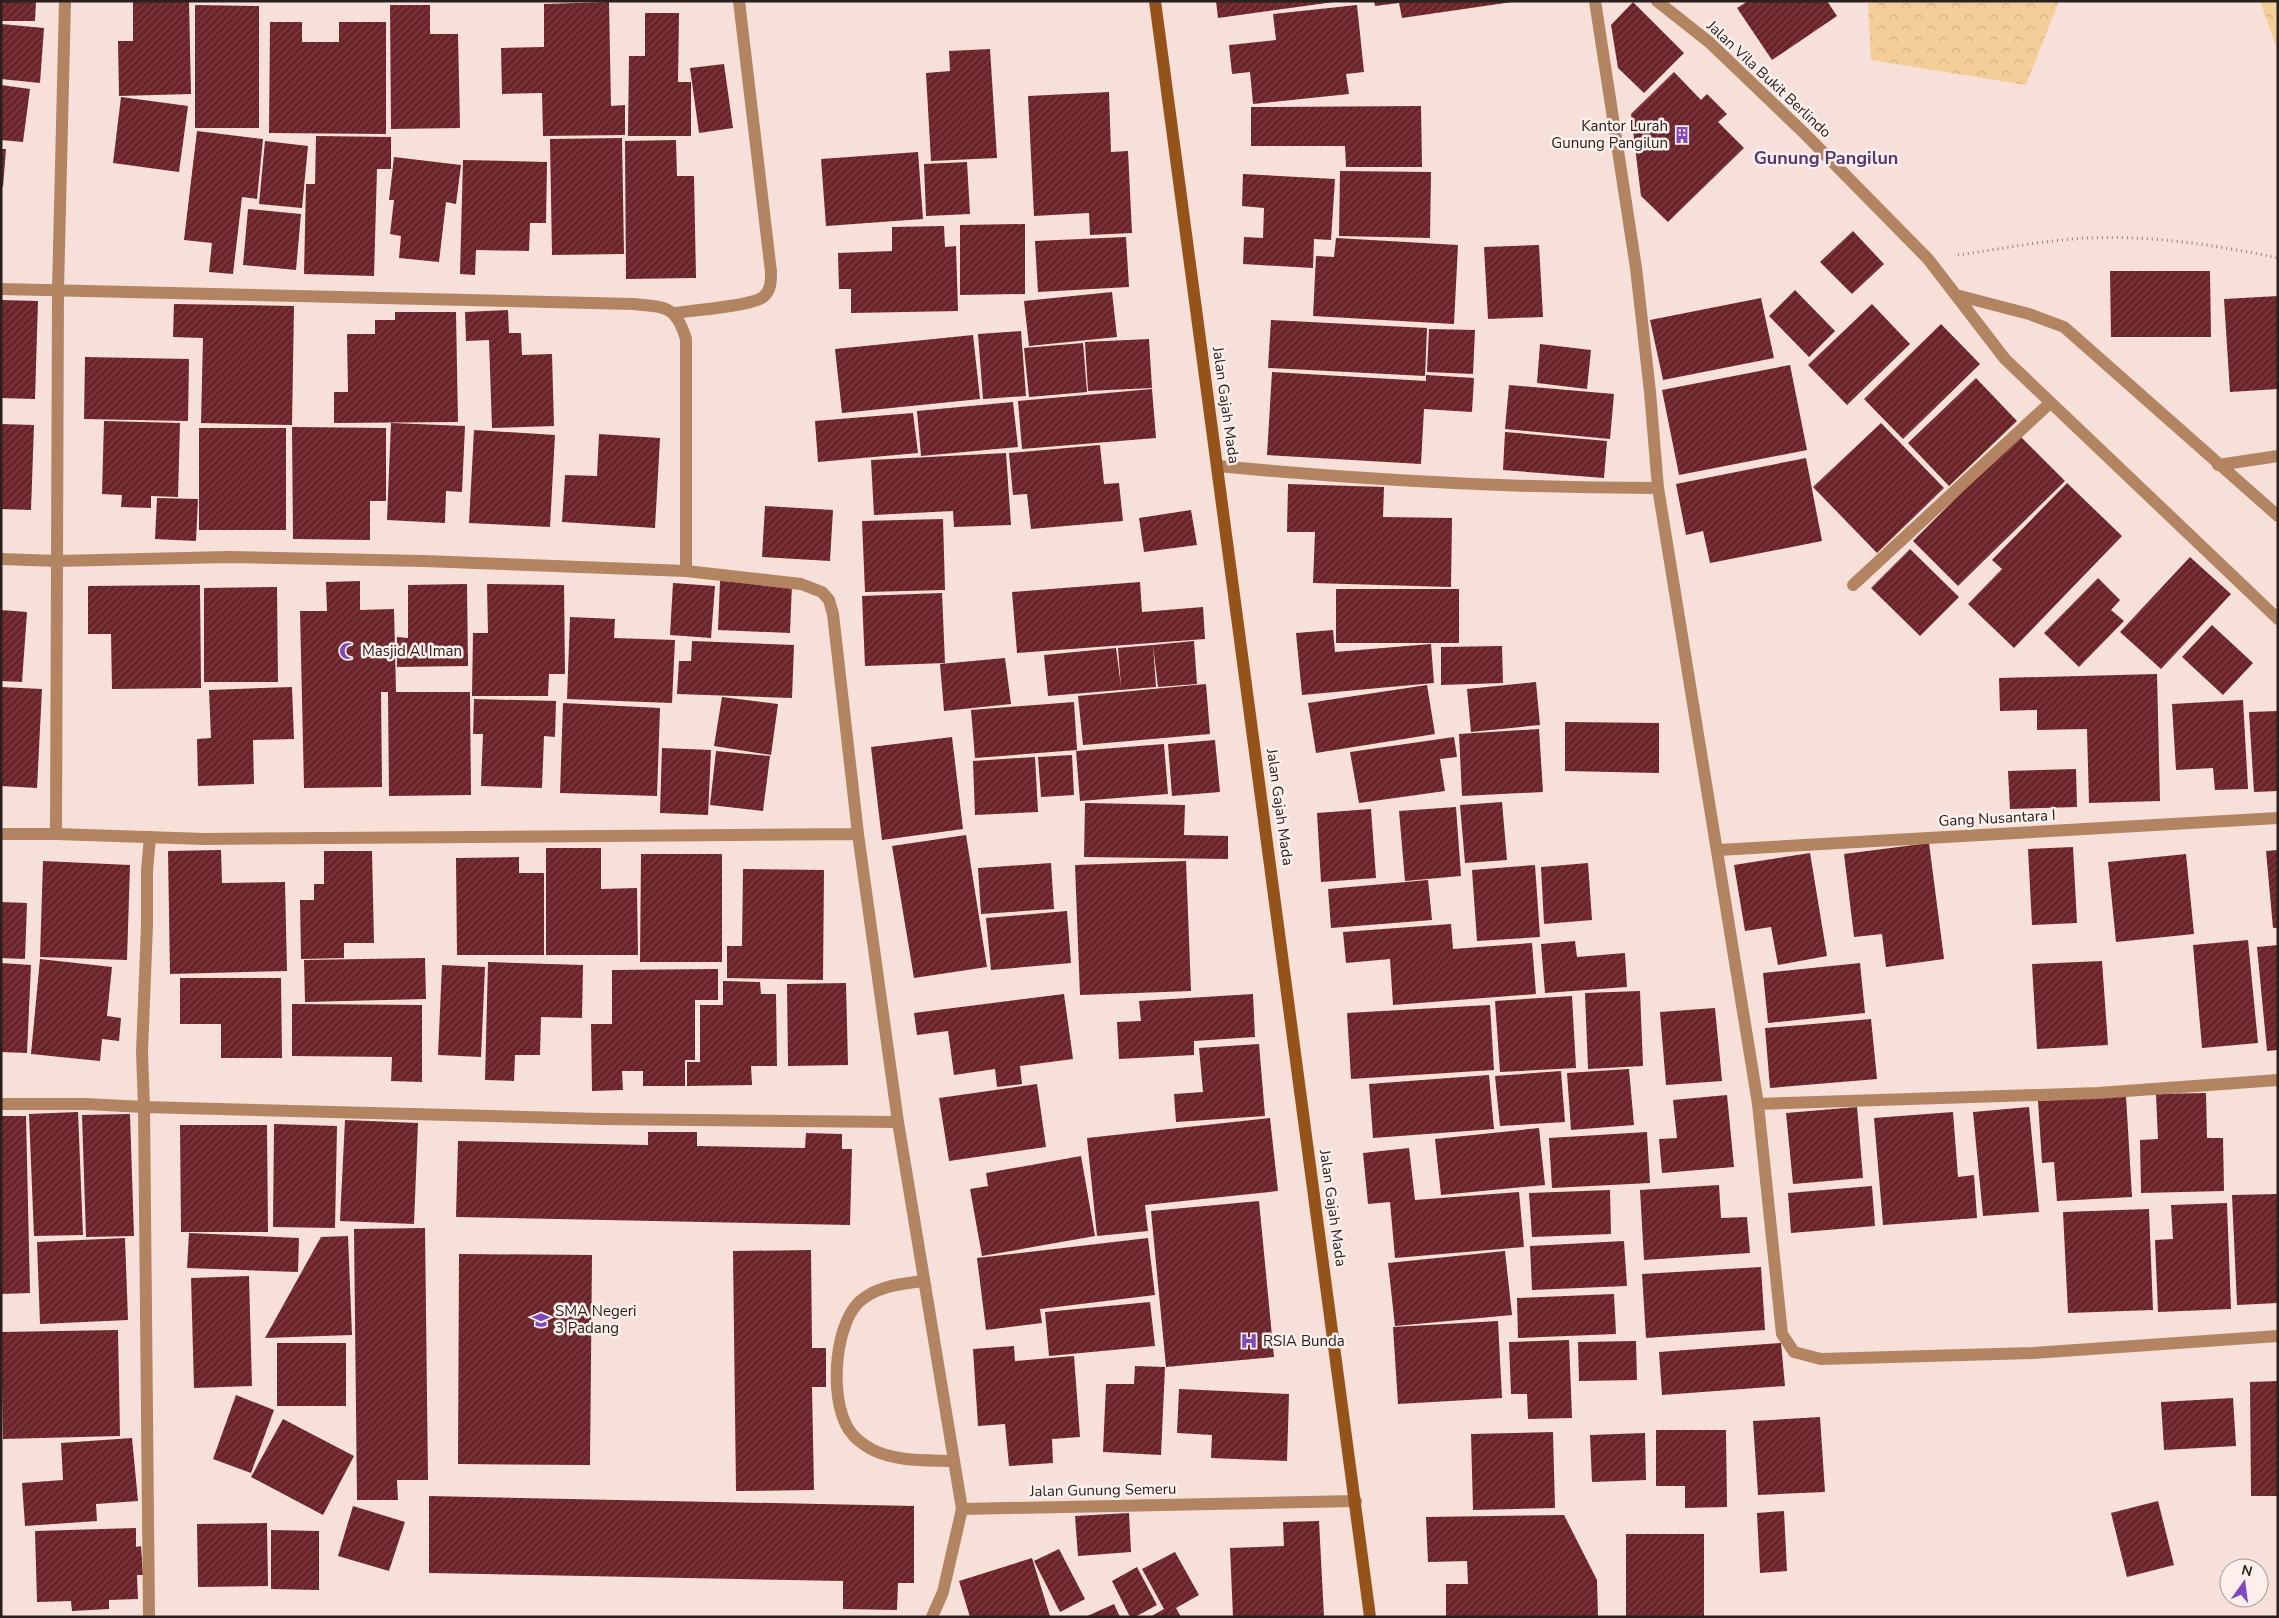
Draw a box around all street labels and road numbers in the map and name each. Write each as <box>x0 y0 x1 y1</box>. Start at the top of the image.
street label: Jalan Vila Bukit Berlindo <box>1702 15 1836 142</box>
street label: Jalan Gajah Mada <box>1208 344 1244 465</box>
street label: Jalan Gajah Mada <box>1262 746 1298 867</box>
street label: Gang Nusantara I <box>1938 805 2056 831</box>
street label: Jalan Gajah Mada <box>1315 1147 1351 1268</box>
street label: Jalan Gunung Semeru <box>1028 1479 1177 1501</box>

